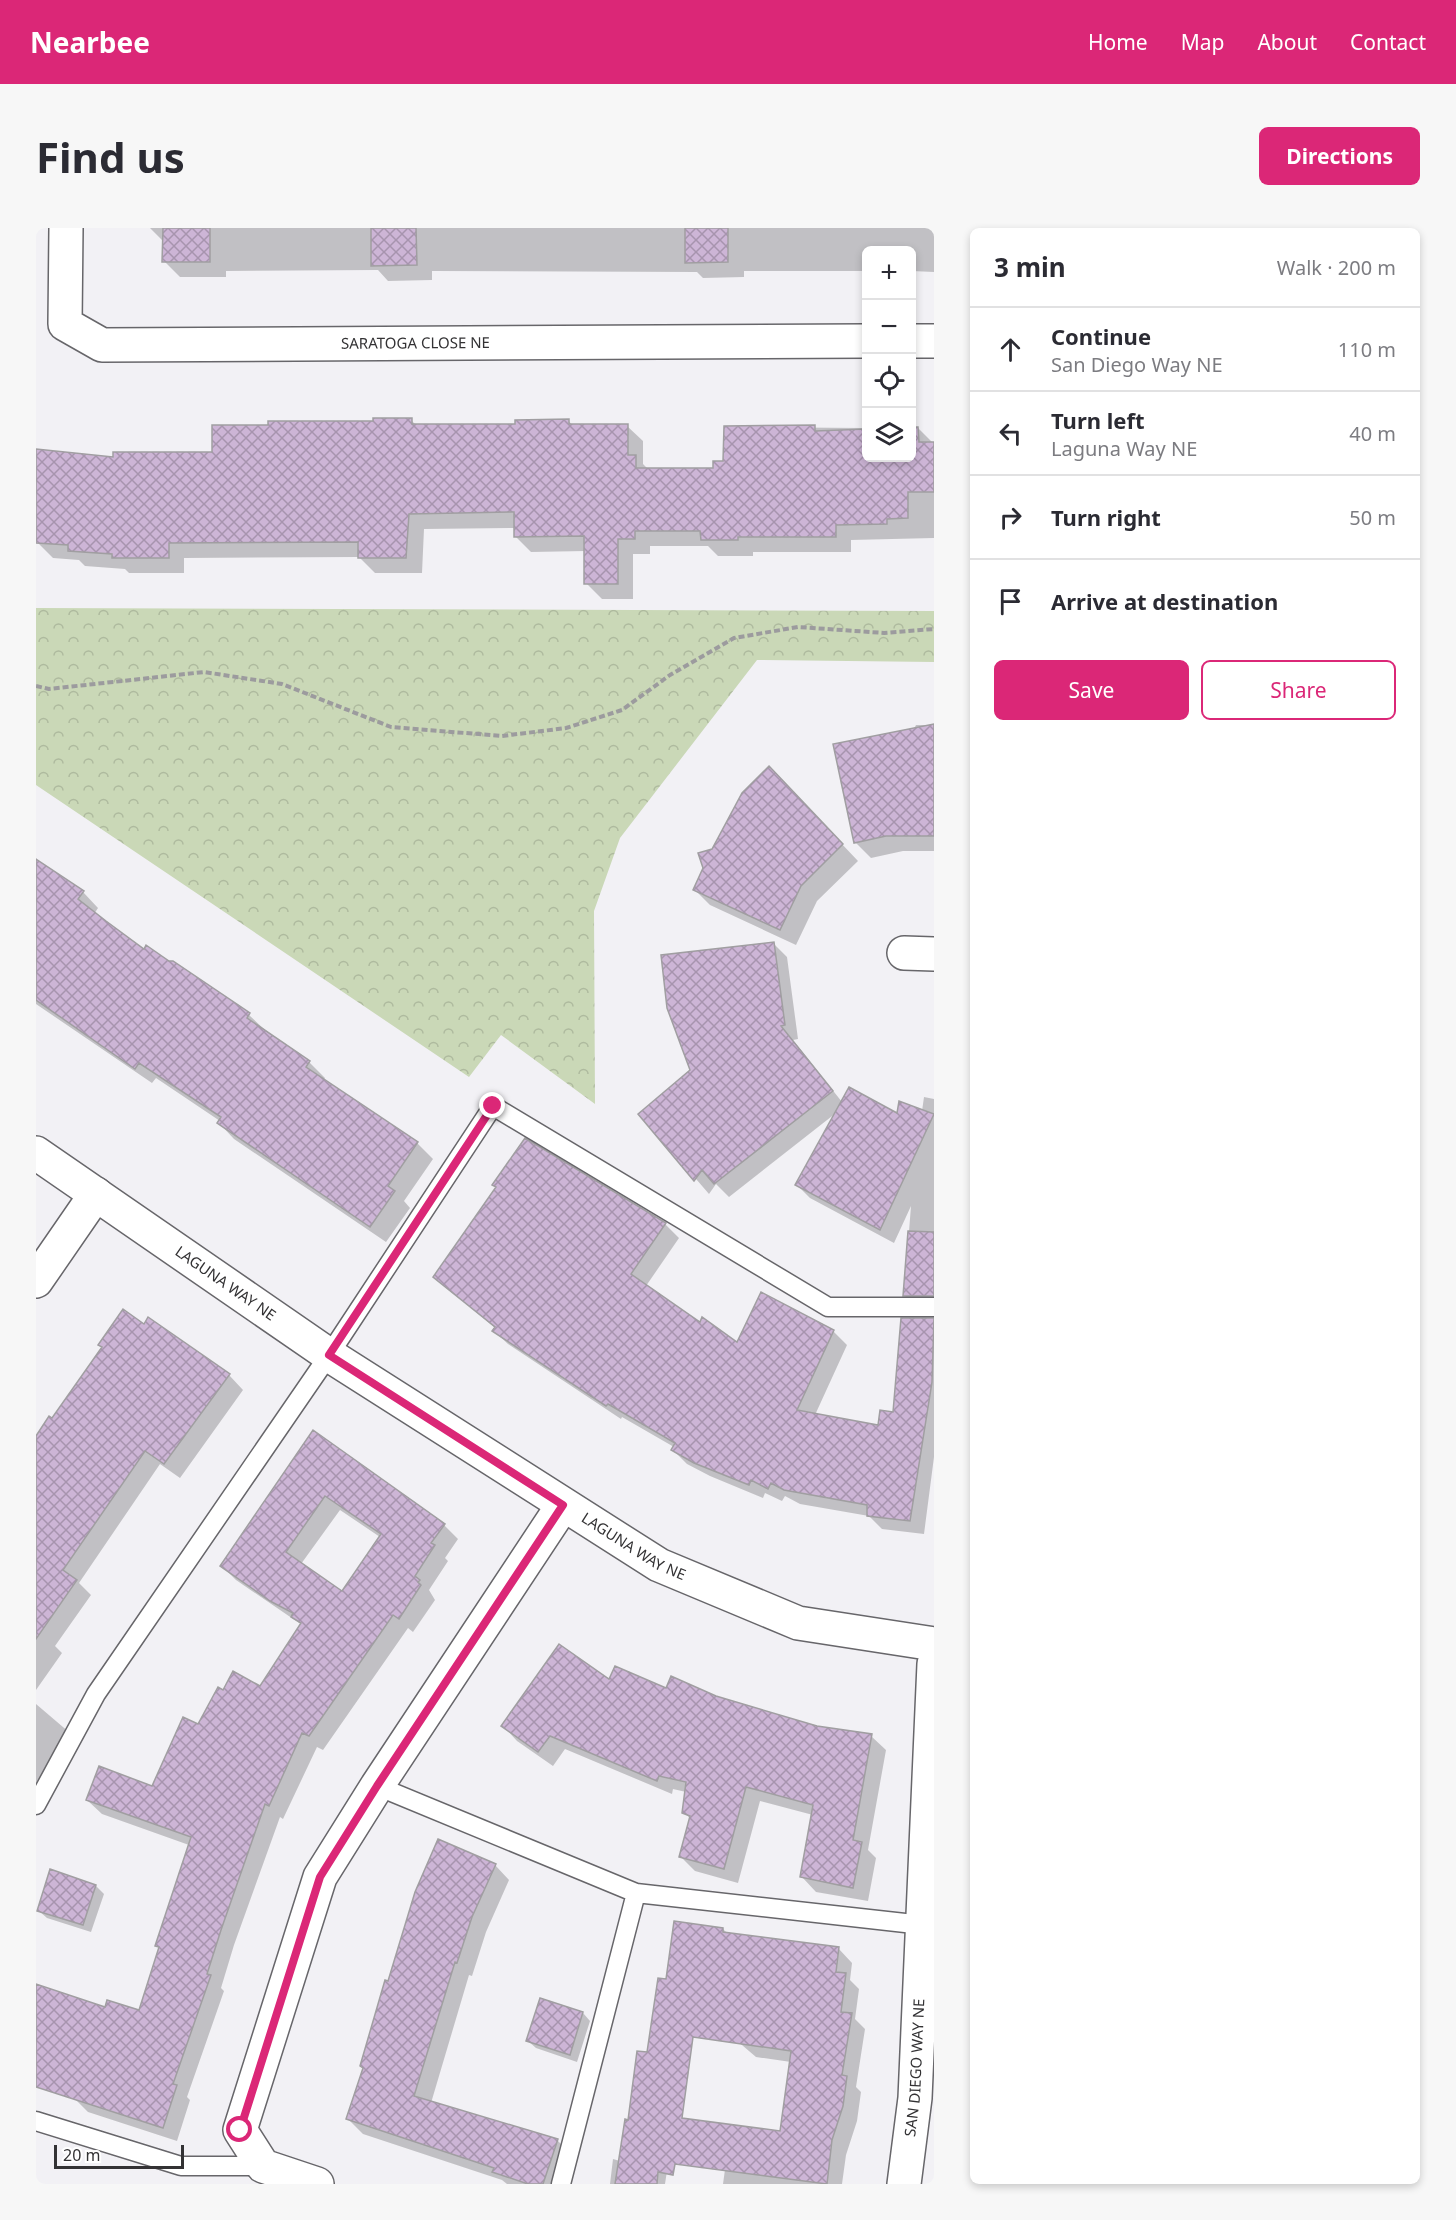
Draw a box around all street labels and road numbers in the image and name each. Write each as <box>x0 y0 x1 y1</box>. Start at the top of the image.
street label: SARATOGA CLOSE NE <box>341 332 490 353</box>
street label: LAGUNA WAY NE <box>172 1241 280 1324</box>
street label: LAGUNA WAY NE <box>578 1507 689 1584</box>
street label: SAN DIEGO WAY NE <box>899 1998 928 2138</box>

